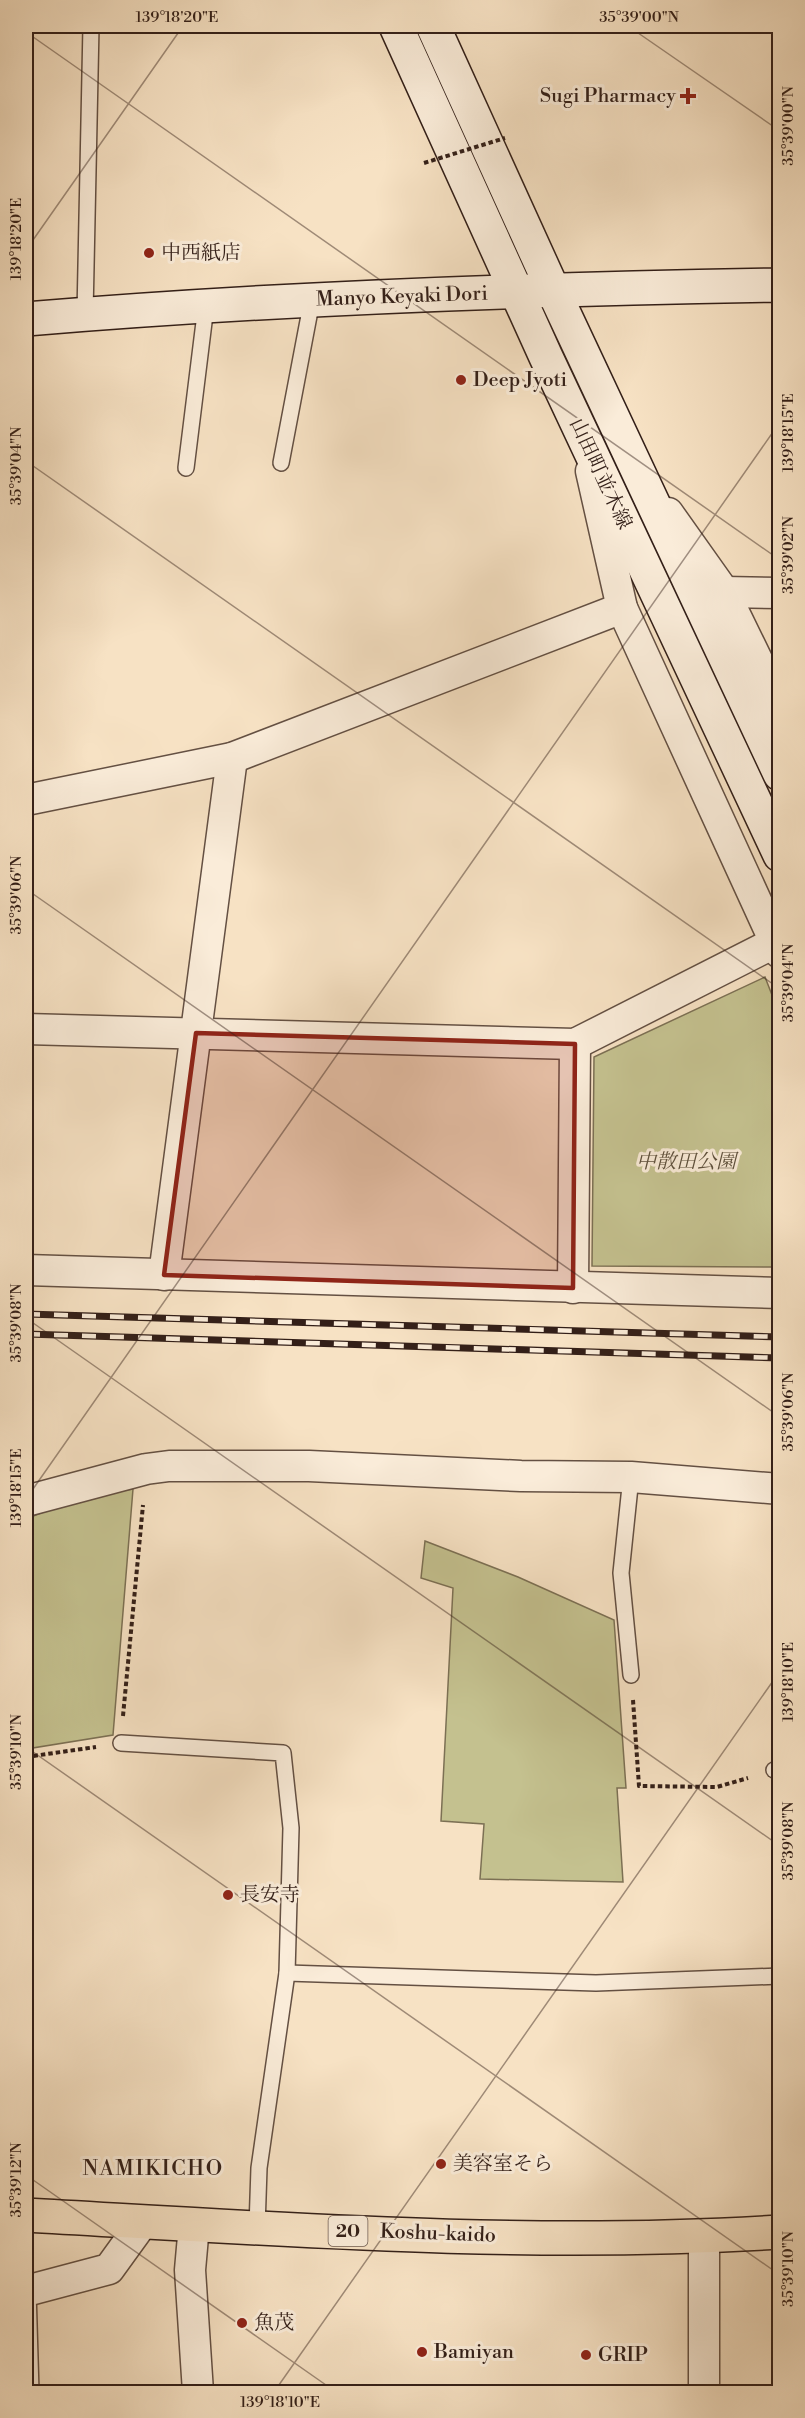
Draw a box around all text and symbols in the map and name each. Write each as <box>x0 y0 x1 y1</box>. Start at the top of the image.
text: 139°18'20"E <box>136 8 218 27</box>
text: 35°39'00"N <box>599 8 679 27</box>
place label: Sugi Pharmacy <box>540 84 676 109</box>
text: 35°39'00"N <box>779 86 798 166</box>
marker: Sugi Pharmacy <box>681 89 695 103</box>
text: 139°18'20"E <box>7 198 26 280</box>
place label: 中西紙店 <box>161 241 241 266</box>
marker: 中西紙店 <box>142 246 156 260</box>
street label: Manyo Keyaki Dori <box>316 281 489 312</box>
place label: Deep Jyoti <box>473 368 568 393</box>
marker: Deep Jyoti <box>454 373 468 387</box>
text: 139°18'15"E <box>779 393 798 473</box>
street label: 山田町並木線 <box>563 414 637 534</box>
text: 35°39'04"N <box>7 427 26 505</box>
text: 35°39'02"N <box>779 516 798 594</box>
text: 35°39'06"N <box>7 856 26 934</box>
text: 35°39'04"N <box>779 944 798 1022</box>
park label: 中散田公園 <box>636 1150 739 1175</box>
text: 35°39'08"N <box>7 1284 26 1362</box>
text: 35°39'06"N <box>779 1373 798 1451</box>
text: 139°18'15"E <box>7 1448 26 1528</box>
text: 139°18'10"E <box>779 1642 798 1722</box>
text: 35°39'10"N <box>7 1714 26 1790</box>
text: 35°39'08"N <box>779 1802 798 1880</box>
place label: 長安寺 <box>240 1883 300 1908</box>
marker: 長安寺 <box>221 1888 235 1902</box>
text: 35°39'12"N <box>7 2142 26 2218</box>
place label: 美容室そら <box>453 2152 553 2177</box>
district label: NAMIKICHO <box>82 2156 224 2182</box>
marker: 美容室そら <box>434 2157 448 2171</box>
road number: 20 <box>328 2216 368 2246</box>
street label: Koshu-kaido <box>380 2219 496 2249</box>
text: 35°39'10"N <box>779 2231 798 2307</box>
place label: 魚茂 <box>254 2311 294 2336</box>
marker: 魚茂 <box>235 2316 249 2330</box>
place label: Bamiyan <box>433 2340 514 2365</box>
place label: GRIP <box>598 2343 648 2368</box>
marker: Bamiyan <box>415 2345 429 2359</box>
marker: GRIP <box>579 2348 593 2362</box>
text: 139°18'10"E <box>240 2393 320 2412</box>

